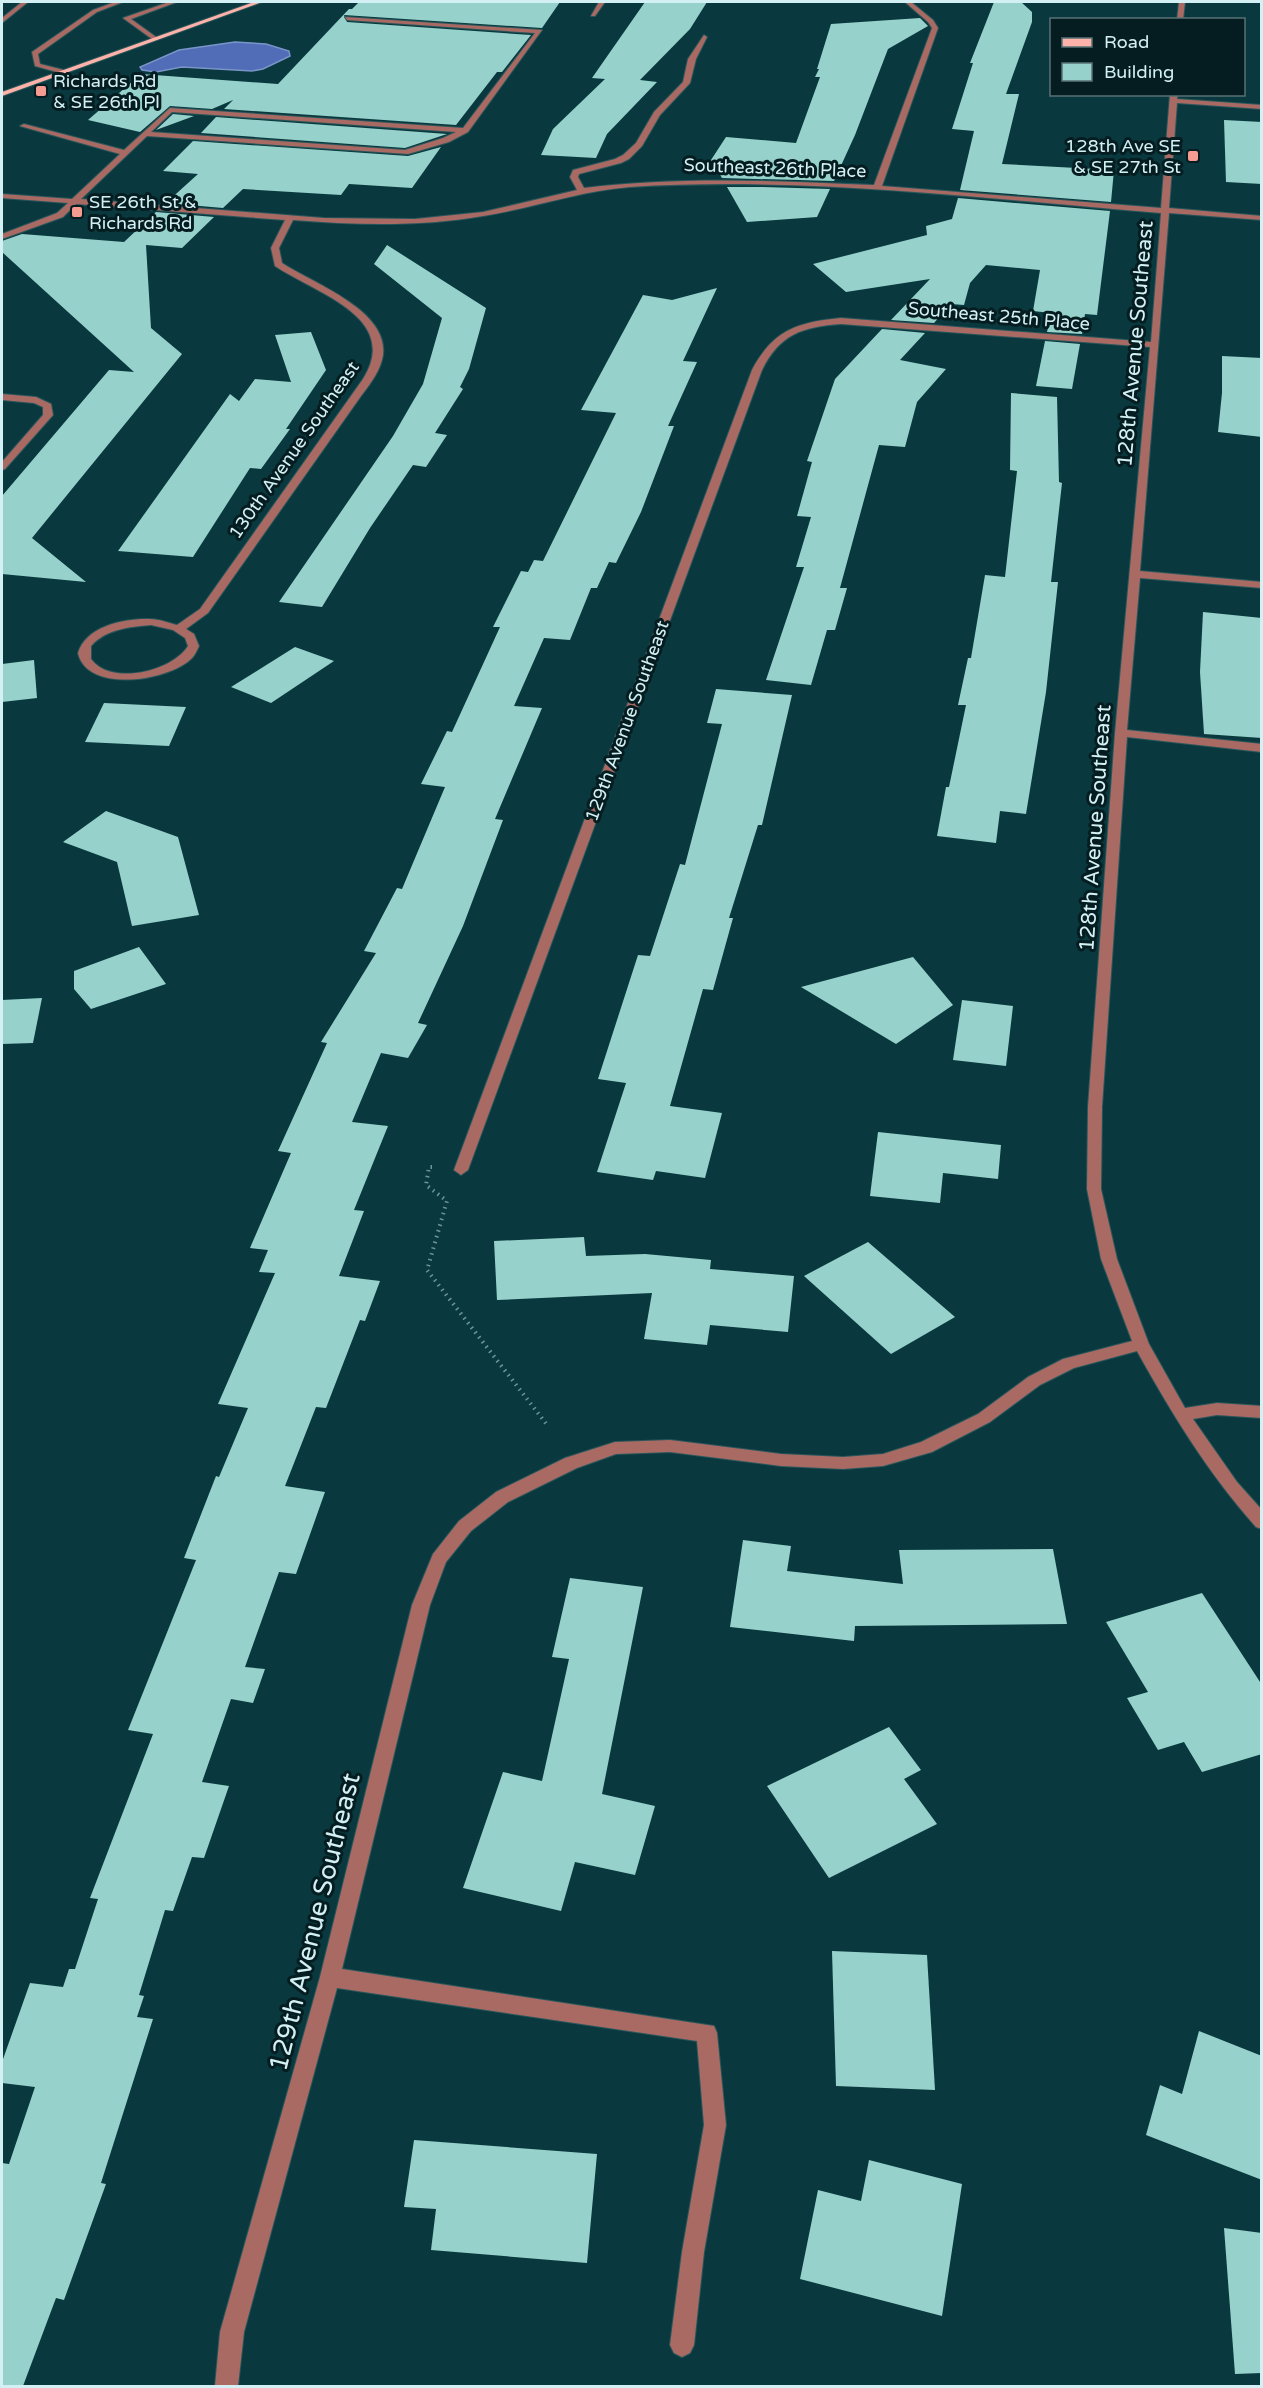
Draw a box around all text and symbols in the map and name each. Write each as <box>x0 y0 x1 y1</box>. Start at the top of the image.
legend <box>1050 18 1245 96</box>
text: Road <box>1104 31 1149 53</box>
text: Building <box>1104 61 1174 83</box>
place label: Richards Rd & SE 26th Pl <box>53 70 160 113</box>
marker: Richards Rd & SE 26th Pl <box>34 84 48 98</box>
place label: 128th Ave SE & SE 27th St <box>1065 135 1181 178</box>
marker: 128th Ave SE & SE 27th St <box>1186 149 1200 163</box>
street label: Southeast 26th Place <box>683 154 867 182</box>
place label: SE 26th St & Richards Rd <box>89 191 197 234</box>
marker: SE 26th St & Richards Rd <box>70 205 84 219</box>
street label: 128th Avenue Southeast <box>1112 220 1159 468</box>
street label: Southeast 25th Place <box>907 297 1091 335</box>
street label: 130th Avenue Southeast <box>224 357 364 543</box>
street label: 129th Avenue Southeast <box>580 617 674 824</box>
street label: 128th Avenue Southeast <box>1074 704 1117 952</box>
street label: 129th Avenue Southeast <box>262 1770 367 2075</box>

